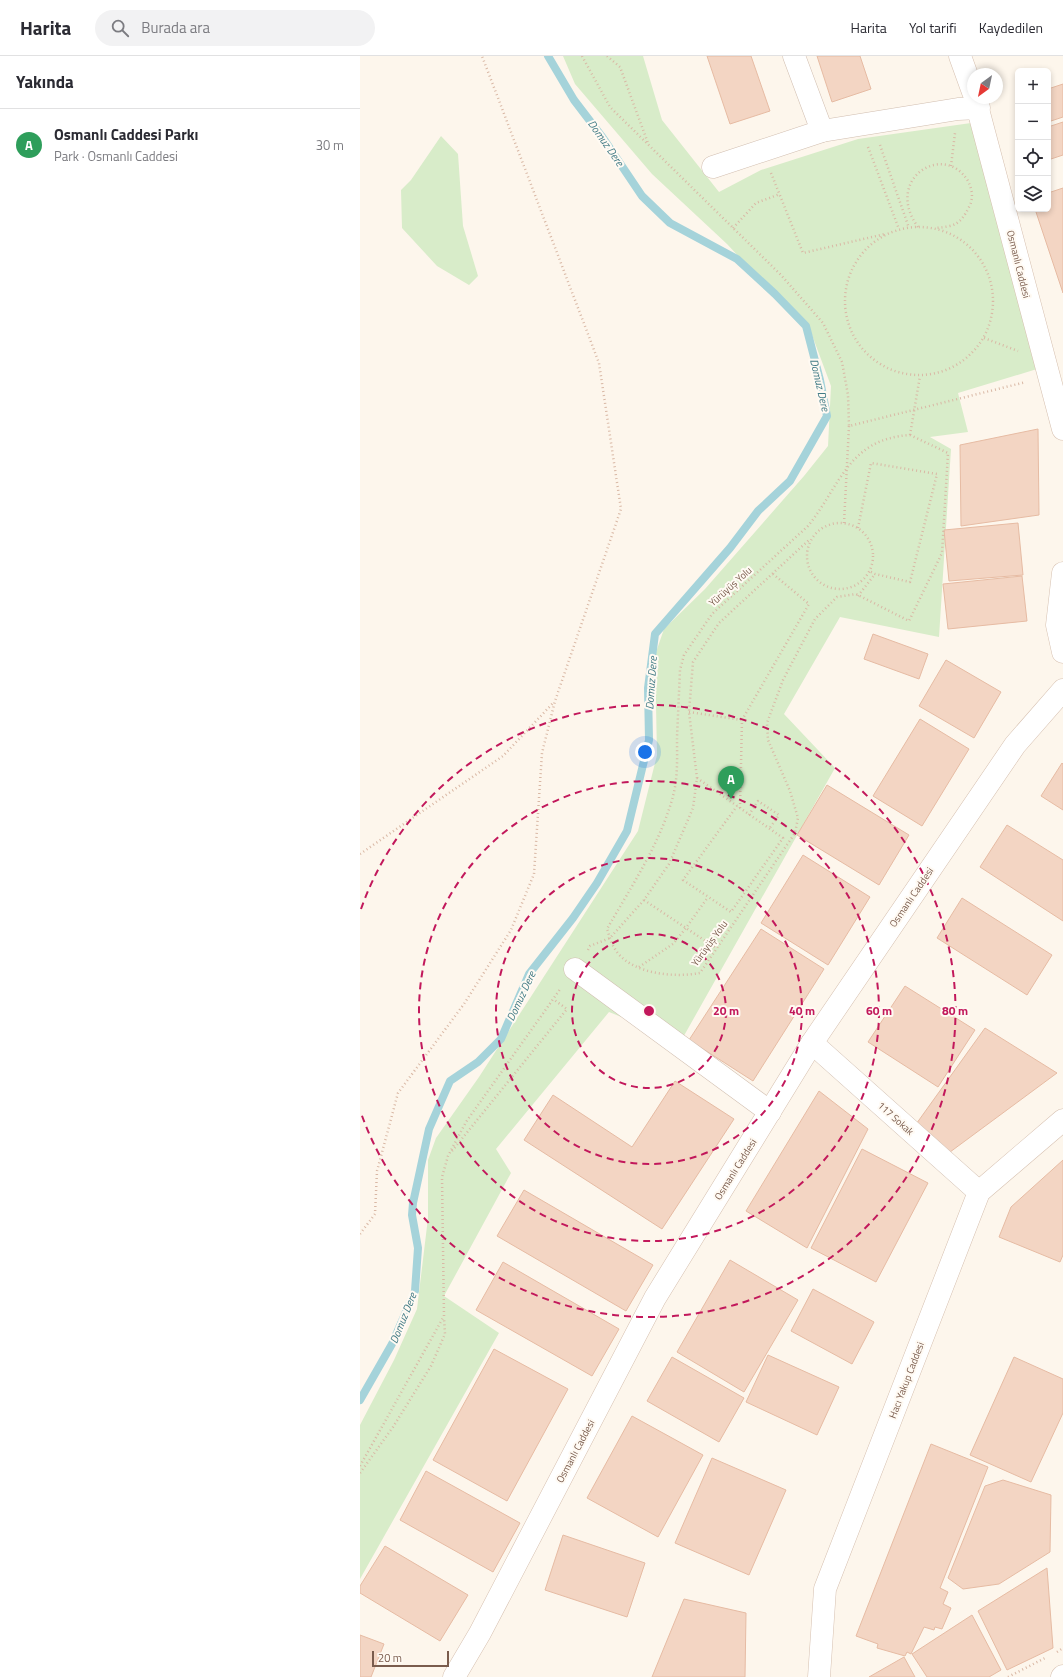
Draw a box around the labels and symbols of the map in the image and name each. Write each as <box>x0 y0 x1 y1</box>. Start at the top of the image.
north arrow <box>967 68 1003 104</box>
water label: Domuz Dere <box>584 117 628 170</box>
street label: Osmanlı Caddesi <box>1003 229 1034 300</box>
water label: Domuz Dere <box>806 357 834 414</box>
street label: Yürüyüş Yolu <box>705 563 755 610</box>
water label: Domuz Dere <box>641 655 661 710</box>
your location <box>635 742 655 762</box>
pin: A <box>718 766 744 799</box>
street label: Osmanlı Caddesi <box>886 864 937 930</box>
street label: Yürüyüş Yolu <box>688 917 731 969</box>
water label: Domuz Dere <box>502 968 540 1024</box>
text: 20 m <box>713 1001 739 1020</box>
text: 40 m <box>789 1001 815 1020</box>
text: 60 m <box>866 1001 892 1020</box>
text: 80 m <box>942 1001 968 1020</box>
centre of rings <box>642 1004 656 1018</box>
street label: 117 Sokak <box>874 1098 917 1139</box>
street label: Osmanlı Caddesi <box>711 1136 760 1203</box>
water label: Domuz Dere <box>386 1289 421 1346</box>
street label: Hacı Yakup Caddesi <box>885 1340 928 1421</box>
street label: Osmanlı Caddesi <box>552 1417 598 1485</box>
scale bar <box>372 1649 449 1668</box>

